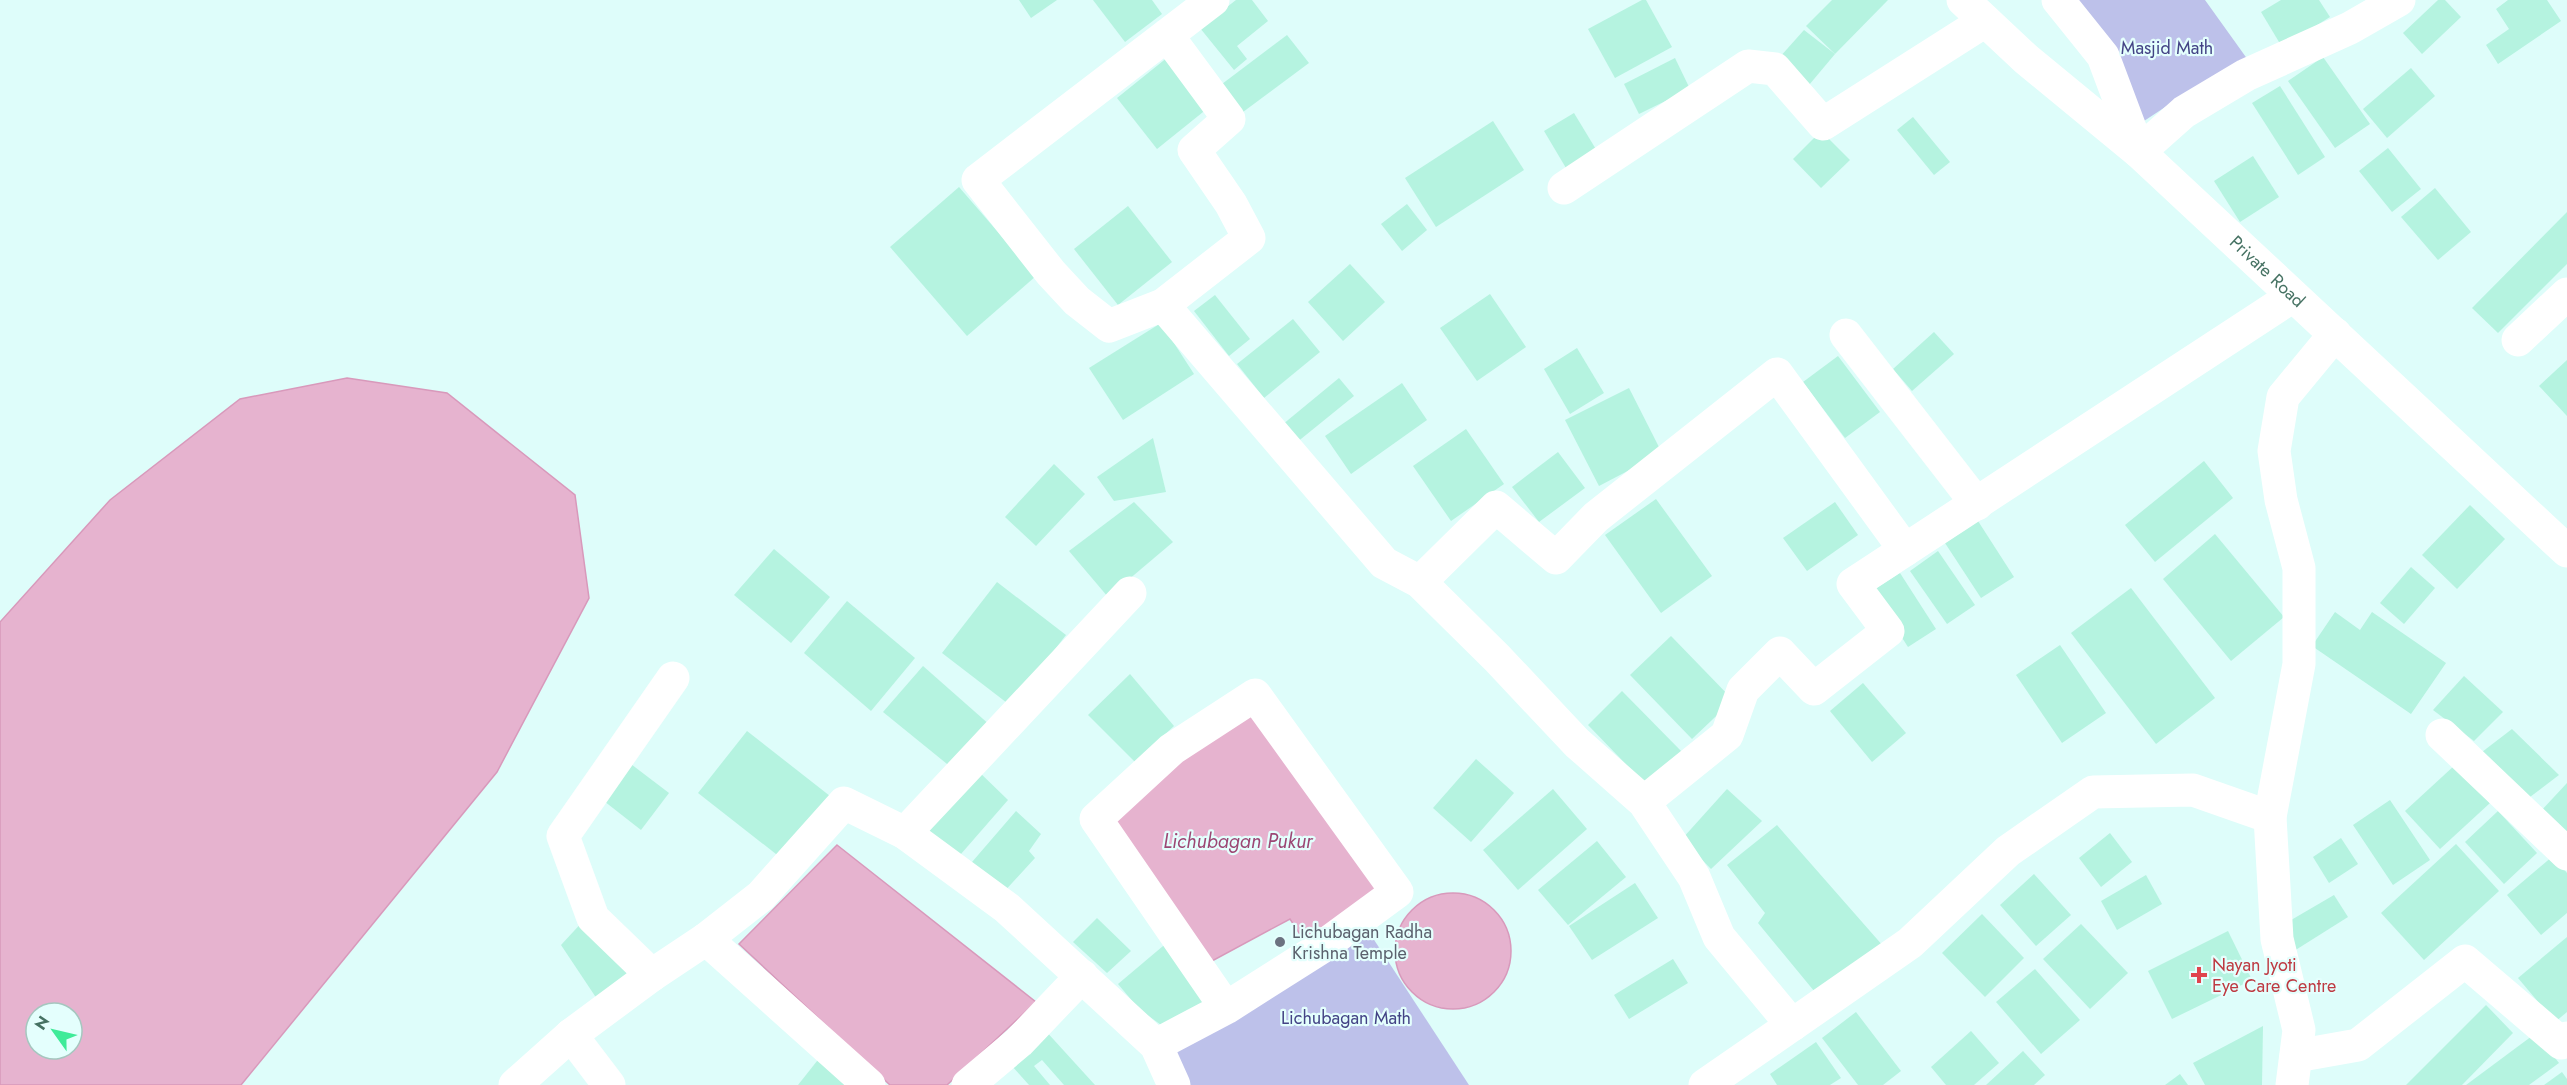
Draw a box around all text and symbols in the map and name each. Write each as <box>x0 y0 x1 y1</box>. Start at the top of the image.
park label: Masjid Math <box>2121 35 2213 61</box>
street label: Private Road <box>2224 230 2311 313</box>
water label: Lichubagan Pukur <box>1163 827 1314 856</box>
place label: Lichubagan Radha Krishna Temple <box>1292 919 1432 966</box>
marker: Lichubagan Radha Krishna Temple <box>1273 935 1287 949</box>
place label: Nayan Jyoti Eye Care Centre <box>2212 952 2336 999</box>
marker: Nayan Jyoti Eye Care Centre <box>2190 966 2208 984</box>
north arrow <box>24 1001 84 1061</box>
park label: Lichubagan Math <box>1281 1005 1411 1031</box>
text: N <box>29 1011 55 1035</box>

